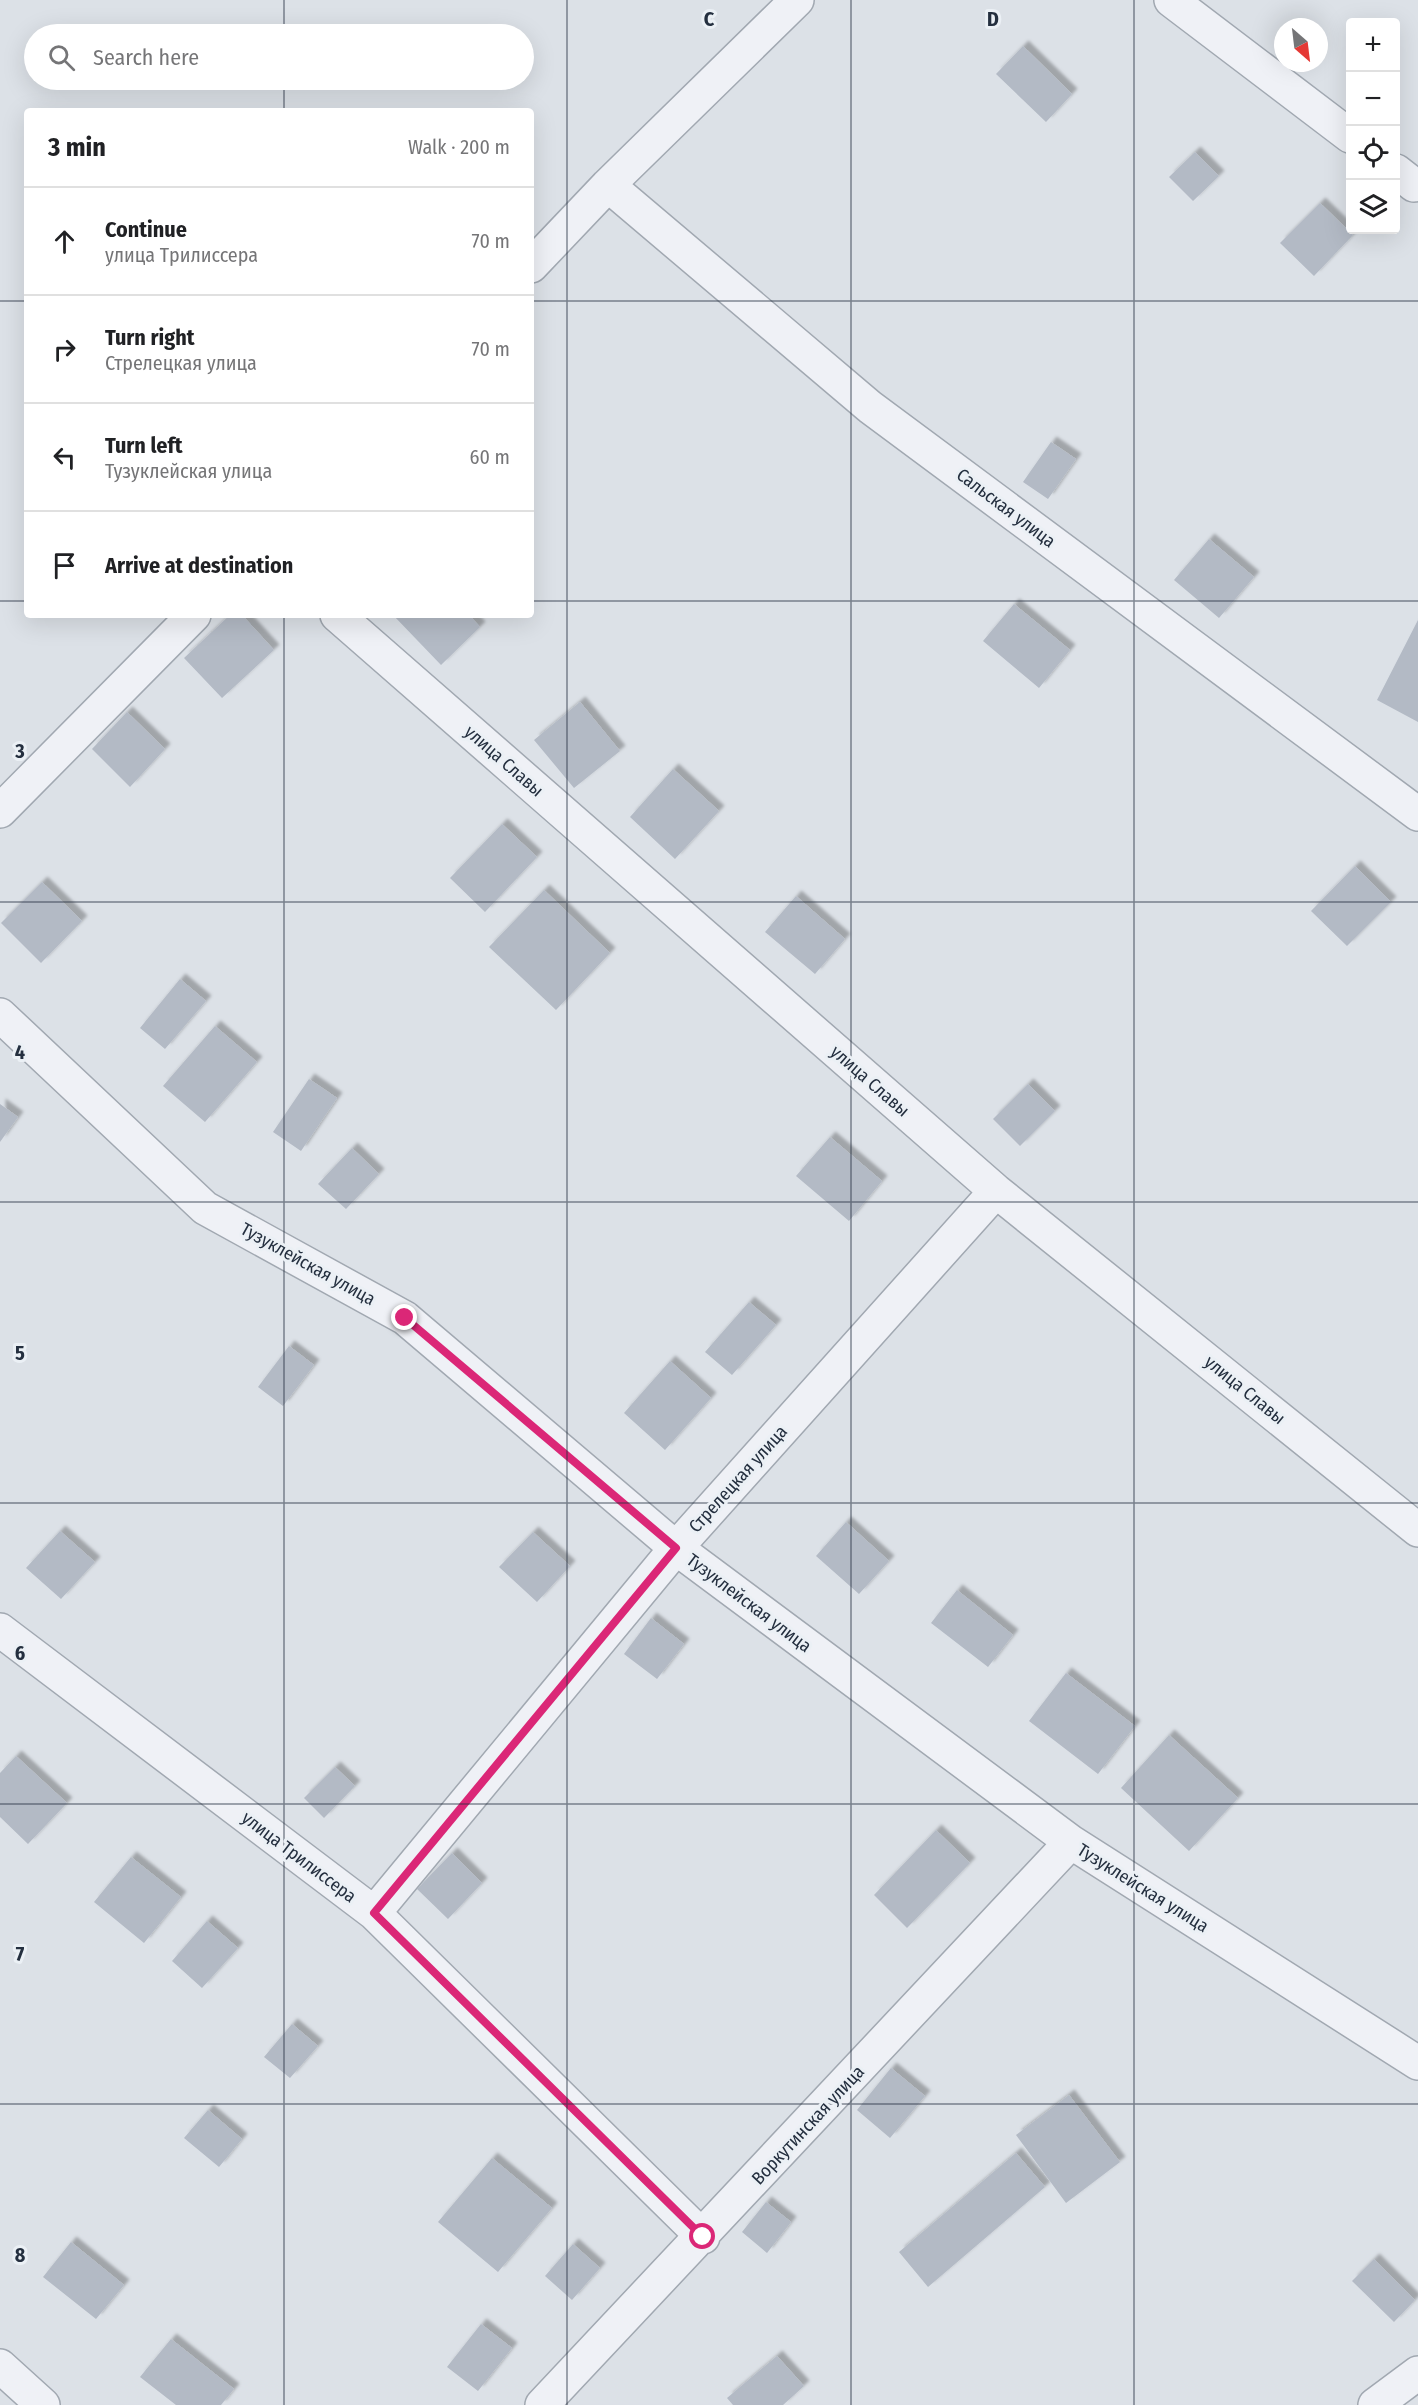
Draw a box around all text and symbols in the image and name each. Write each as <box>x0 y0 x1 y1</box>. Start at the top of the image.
text: C <box>704 7 715 31</box>
text: D <box>987 7 999 31</box>
north arrow <box>1274 18 1328 72</box>
map controls <box>1346 18 1400 234</box>
button: + <box>1346 18 1400 72</box>
search box <box>24 24 534 90</box>
icon: search <box>45 41 78 74</box>
text: Search here <box>93 44 199 71</box>
button: − <box>1346 72 1400 126</box>
button: locate <box>1346 126 1400 180</box>
text: 3 min <box>48 132 106 163</box>
text: Walk · 200 m <box>408 135 510 159</box>
button: layers <box>1346 180 1400 234</box>
text: Continue <box>105 216 187 243</box>
icon: ahead <box>48 225 81 258</box>
text: 70 m <box>472 229 510 253</box>
text: улица Трилиссера <box>105 243 258 267</box>
text: Turn right <box>105 324 194 351</box>
icon: right <box>48 333 81 366</box>
text: 70 m <box>472 337 510 361</box>
text: Стрелецкая улица <box>105 351 257 375</box>
text: Turn left <box>105 432 183 459</box>
icon: left <box>48 441 81 474</box>
text: 60 m <box>470 445 510 469</box>
text: Тузуклейская улица <box>105 459 272 483</box>
street label: Сальская улица <box>952 464 1060 552</box>
icon: arrive <box>48 549 81 582</box>
text: Arrive at destination <box>105 552 293 579</box>
street label: улица Славы <box>460 721 548 801</box>
text: 3 <box>14 739 25 763</box>
text: 4 <box>15 1040 25 1064</box>
street label: улица Славы <box>826 1041 914 1121</box>
street label: Тузуклейская улица <box>237 1218 379 1310</box>
route end <box>391 1304 417 1330</box>
text: 5 <box>15 1341 25 1365</box>
street label: улица Славы <box>1200 1351 1290 1429</box>
street label: Стрелецкая улица <box>684 1421 792 1537</box>
street label: Тузуклейская улица <box>682 1549 816 1657</box>
text: 6 <box>15 1641 25 1665</box>
street label: улица Трилиссера <box>237 1807 361 1907</box>
street label: Тузуклейская улица <box>1073 1839 1213 1937</box>
text: 7 <box>16 1942 25 1966</box>
street label: Воркутинская улица <box>747 2061 869 2189</box>
route start <box>689 2223 715 2249</box>
text: 8 <box>15 2243 26 2267</box>

